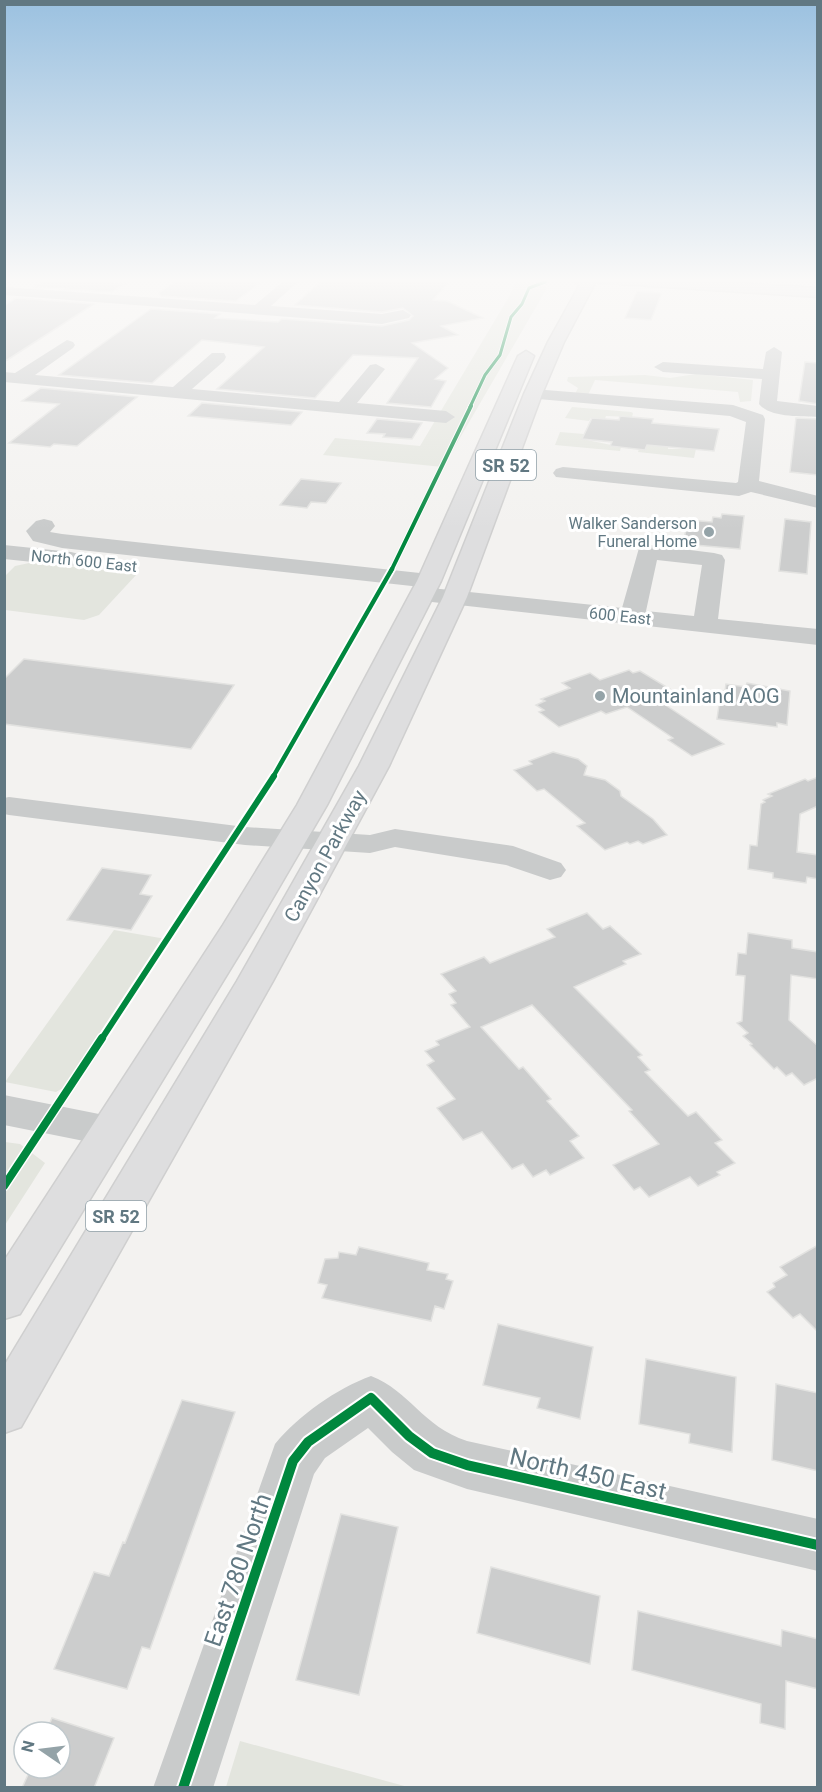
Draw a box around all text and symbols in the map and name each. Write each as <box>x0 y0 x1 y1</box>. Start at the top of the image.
road number: SR 52 <box>476 450 536 480</box>
place label: Walker Sanderson Funeral Home <box>568 514 697 551</box>
marker: Walker Sanderson Funeral Home <box>702 525 716 539</box>
street label: North 600 East <box>30 546 138 576</box>
street label: 600 East <box>588 603 652 629</box>
place label: Mountainland AOG <box>612 684 780 708</box>
marker: Mountainland AOG <box>593 689 607 703</box>
street label: Canyon Parkway <box>279 785 371 926</box>
road number: SR 52 <box>86 1201 146 1231</box>
street label: North 450 East <box>507 1442 669 1506</box>
street label: East 780 North <box>199 1490 277 1650</box>
north arrow <box>12 1720 72 1780</box>
text: N <box>17 1739 39 1754</box>

